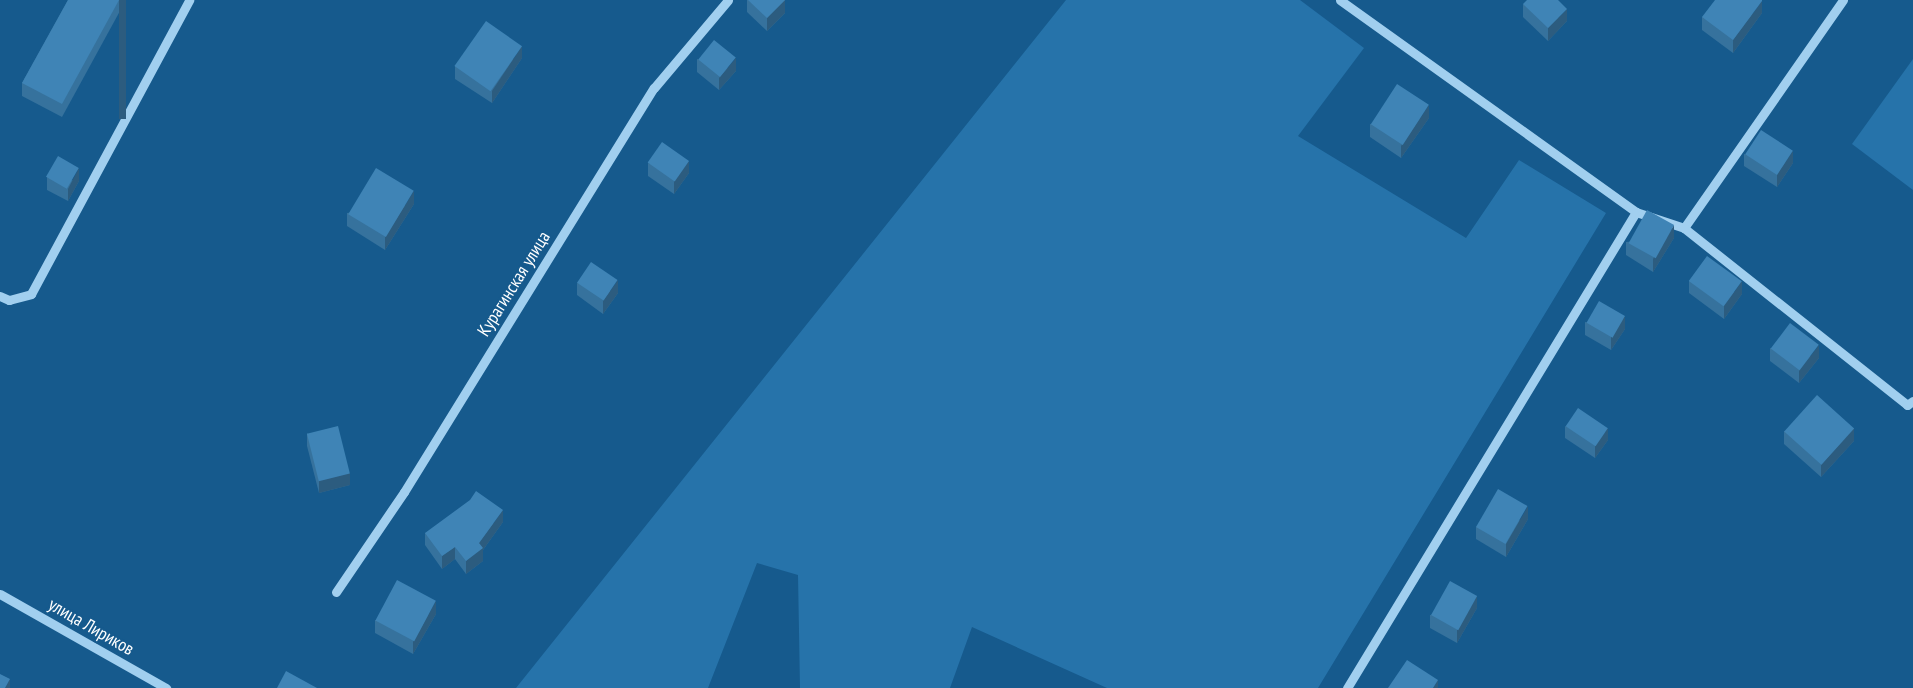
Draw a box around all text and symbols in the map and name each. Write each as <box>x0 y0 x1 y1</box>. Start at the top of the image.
street label: Курагинская улица <box>473 227 555 341</box>
street label: улица Лириков <box>44 594 138 660</box>

